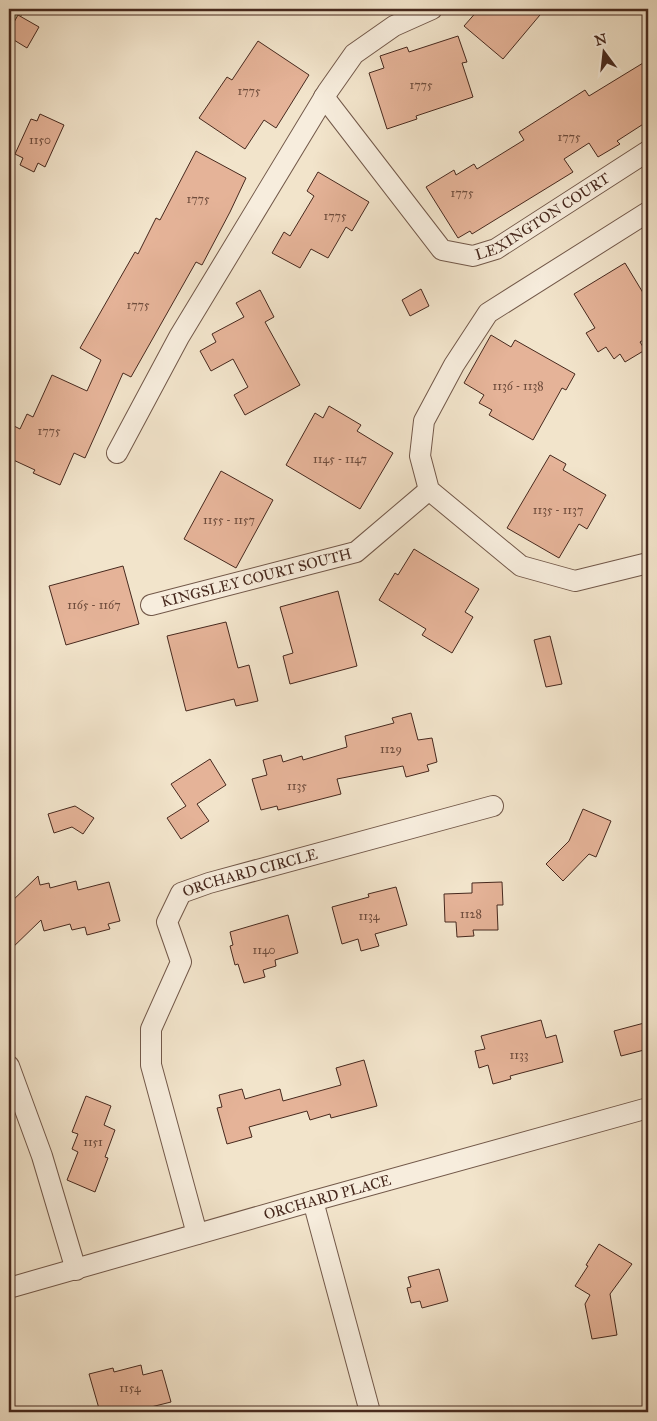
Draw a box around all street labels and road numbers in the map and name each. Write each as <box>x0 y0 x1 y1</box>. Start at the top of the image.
street label: LEXINGTON COURT <box>473 169 613 264</box>
street label: KINGSLEY COURT SOUTH <box>159 544 354 611</box>
street label: ORCHARD CIRCLE <box>180 845 320 901</box>
street label: ORCHARD PLACE <box>262 1171 393 1224</box>

